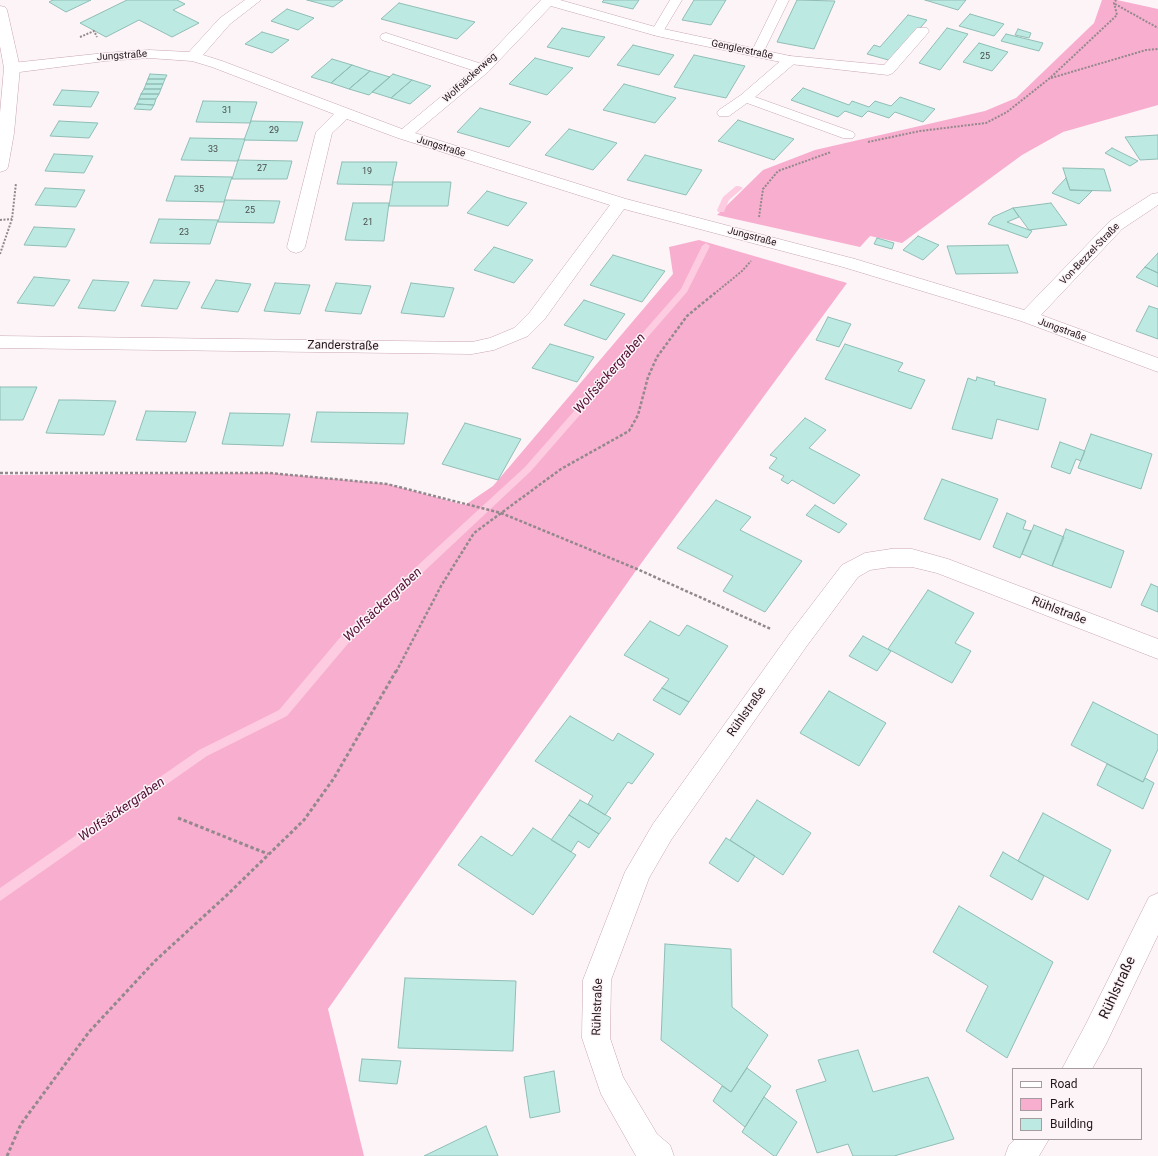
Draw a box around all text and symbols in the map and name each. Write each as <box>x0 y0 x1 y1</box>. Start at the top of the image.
street label: Genglerstraße <box>710 38 774 62</box>
street label: Jungstraße <box>96 48 148 64</box>
street label: Wolfsäckerweg <box>441 51 499 105</box>
house number: 25 <box>980 52 990 62</box>
house number: 31 <box>222 106 232 116</box>
house number: 29 <box>269 126 279 136</box>
street label: Jungstraße <box>415 134 467 160</box>
house number: 33 <box>208 145 218 155</box>
house number: 27 <box>257 164 267 174</box>
house number: 19 <box>362 167 372 177</box>
house number: 35 <box>194 185 204 195</box>
house number: 25 <box>245 206 255 216</box>
house number: 21 <box>363 218 373 228</box>
street label: Von-Bezzel-Straße <box>1058 221 1122 287</box>
street label: Jungstraße <box>726 225 778 249</box>
house number: 23 <box>179 228 189 238</box>
street label: Jungstraße <box>1036 316 1088 344</box>
water label: Wolfsäckergraben <box>571 331 649 417</box>
street label: Zanderstraße <box>307 338 379 354</box>
water label: Wolfsäckergraben <box>341 565 425 645</box>
street label: Rühlstraße <box>1030 594 1088 628</box>
street label: Rühlstraße <box>725 684 769 740</box>
water label: Wolfsäckergraben <box>76 775 168 845</box>
street label: Rühlstraße <box>1096 954 1140 1022</box>
street label: Rühlstraße <box>590 978 606 1036</box>
legend <box>1012 1068 1142 1140</box>
text: Road <box>1050 1077 1078 1091</box>
text: Park <box>1050 1097 1074 1111</box>
text: Building <box>1050 1117 1093 1131</box>

